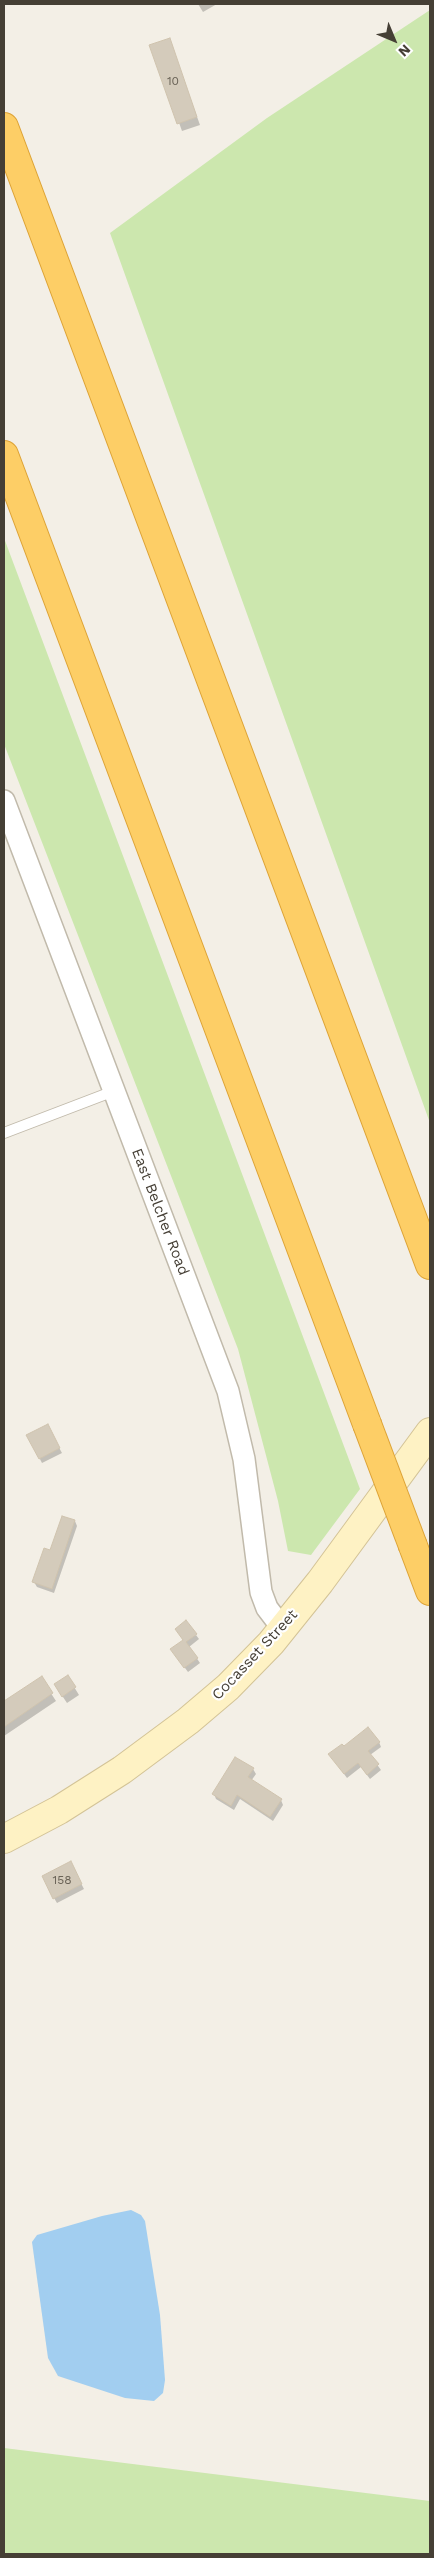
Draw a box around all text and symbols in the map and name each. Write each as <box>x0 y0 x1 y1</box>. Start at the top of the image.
north arrow <box>369 15 419 65</box>
text: N <box>395 41 414 60</box>
house number: 10 <box>167 74 179 88</box>
street label: East Belcher Road <box>127 1146 193 1278</box>
street label: Cocasset Street <box>209 1606 301 1704</box>
house number: 158 <box>52 1873 72 1887</box>

